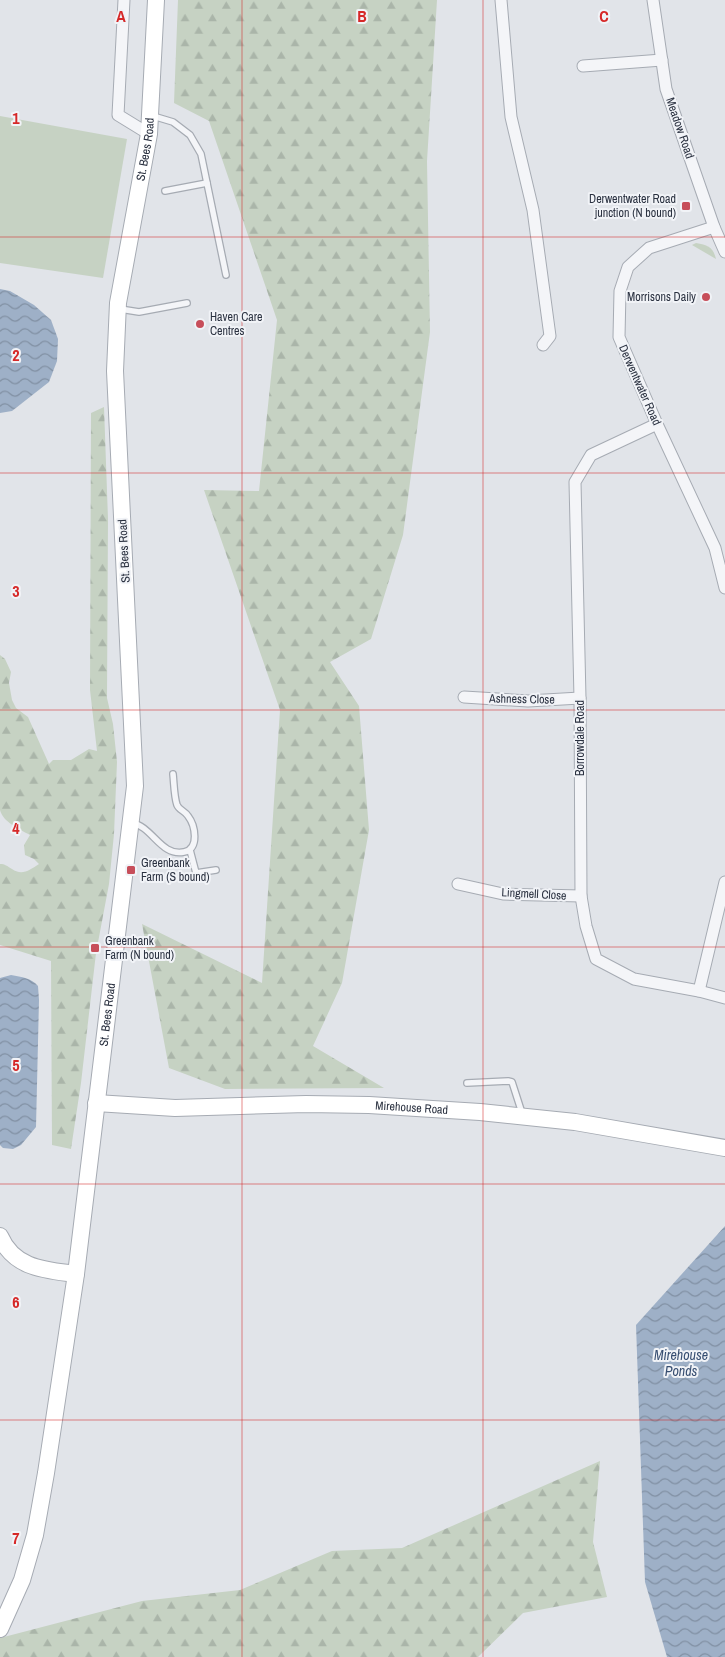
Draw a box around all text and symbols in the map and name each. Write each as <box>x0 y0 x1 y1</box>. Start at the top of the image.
text: A <box>116 5 126 27</box>
text: B <box>357 5 367 27</box>
text: C <box>599 5 609 27</box>
street label: Meadow Road <box>662 95 698 161</box>
text: 1 <box>12 107 20 129</box>
street label: St. Bees Road <box>133 117 158 182</box>
place label: Derwentwater Road junction (N bound) <box>589 191 676 221</box>
marker: Derwentwater Road junction (N bound) <box>680 200 692 212</box>
place label: Morrisons Daily <box>627 289 696 305</box>
marker: Morrisons Daily <box>700 291 712 303</box>
place label: Haven Care Centres <box>210 309 263 339</box>
marker: Haven Care Centres <box>194 318 206 330</box>
street label: Derwentwater Road <box>615 342 665 428</box>
text: 2 <box>12 344 20 366</box>
street label: St. Bees Road <box>114 519 134 583</box>
text: 3 <box>12 580 20 602</box>
street label: Ashness Close <box>488 690 555 708</box>
street label: Borrowdale Road <box>572 700 588 776</box>
text: 4 <box>12 817 20 839</box>
place label: Greenbank Farm (S bound) <box>141 855 209 885</box>
marker: Greenbank Farm (S bound) <box>125 864 137 876</box>
street label: Lingmell Close <box>501 884 567 904</box>
place label: Greenbank Farm (N bound) <box>105 933 174 963</box>
marker: Greenbank Farm (N bound) <box>89 942 101 954</box>
street label: St. Bees Road <box>96 982 119 1047</box>
text: 5 <box>12 1054 20 1076</box>
street label: Mirehouse Road <box>375 1097 449 1118</box>
text: 6 <box>12 1291 20 1313</box>
water label: Mirehouse Ponds <box>654 1346 708 1380</box>
text: 7 <box>12 1527 20 1549</box>

